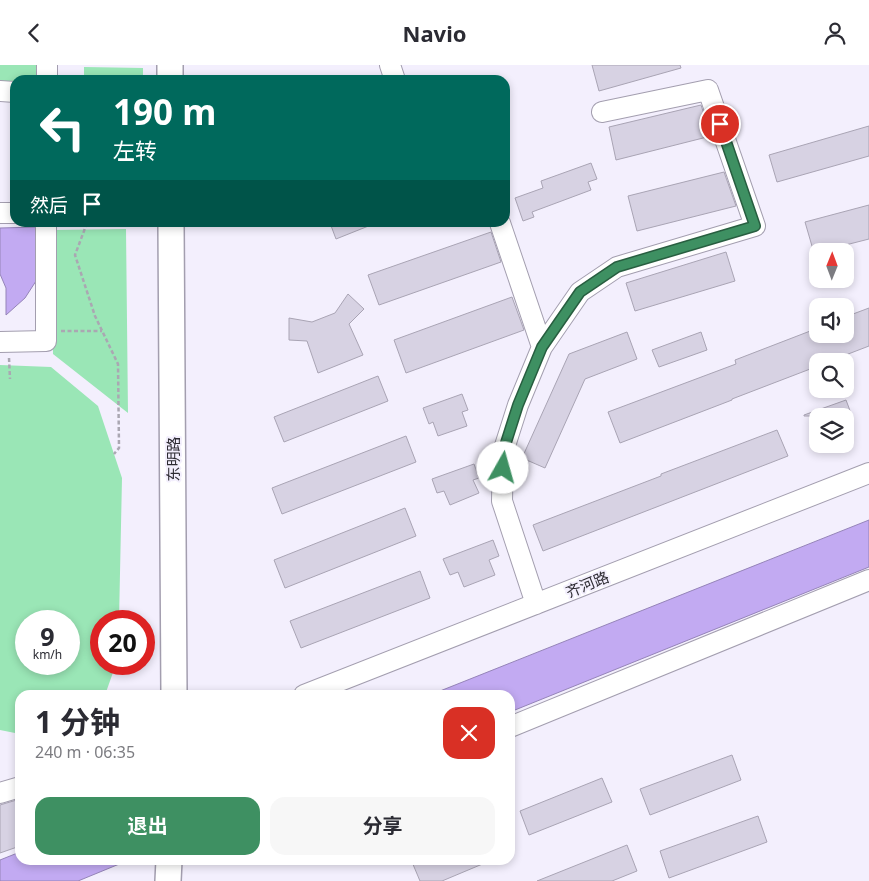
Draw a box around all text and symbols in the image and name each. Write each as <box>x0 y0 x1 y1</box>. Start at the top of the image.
text: Navio <box>403 18 466 48</box>
icon: back <box>20 19 48 47</box>
icon: person <box>821 19 849 47</box>
text: 190 m <box>113 88 216 135</box>
icon: left <box>30 95 95 160</box>
pin <box>699 103 741 145</box>
icon: arrive <box>706 110 734 138</box>
text: 左转 <box>113 135 157 165</box>
icon: arrive <box>78 190 106 218</box>
text: 然后 <box>30 192 68 218</box>
north arrow <box>809 243 854 287</box>
map controls <box>809 243 854 453</box>
button: sound <box>809 298 854 343</box>
button: search <box>809 353 854 398</box>
button: layers <box>809 408 854 453</box>
street label: 东明路 <box>163 436 183 482</box>
position arrow <box>476 441 528 493</box>
street label: 齐河路 <box>562 566 612 602</box>
speed limit sign: 20 <box>90 610 155 675</box>
text: 9 <box>40 619 55 653</box>
text: km/h <box>33 646 62 663</box>
text: 1 分钟 <box>35 701 120 742</box>
button: close <box>443 707 495 759</box>
text: 240 m · 06:35 <box>35 741 135 763</box>
button: 退出 <box>35 797 260 855</box>
button: 分享 <box>270 797 495 855</box>

